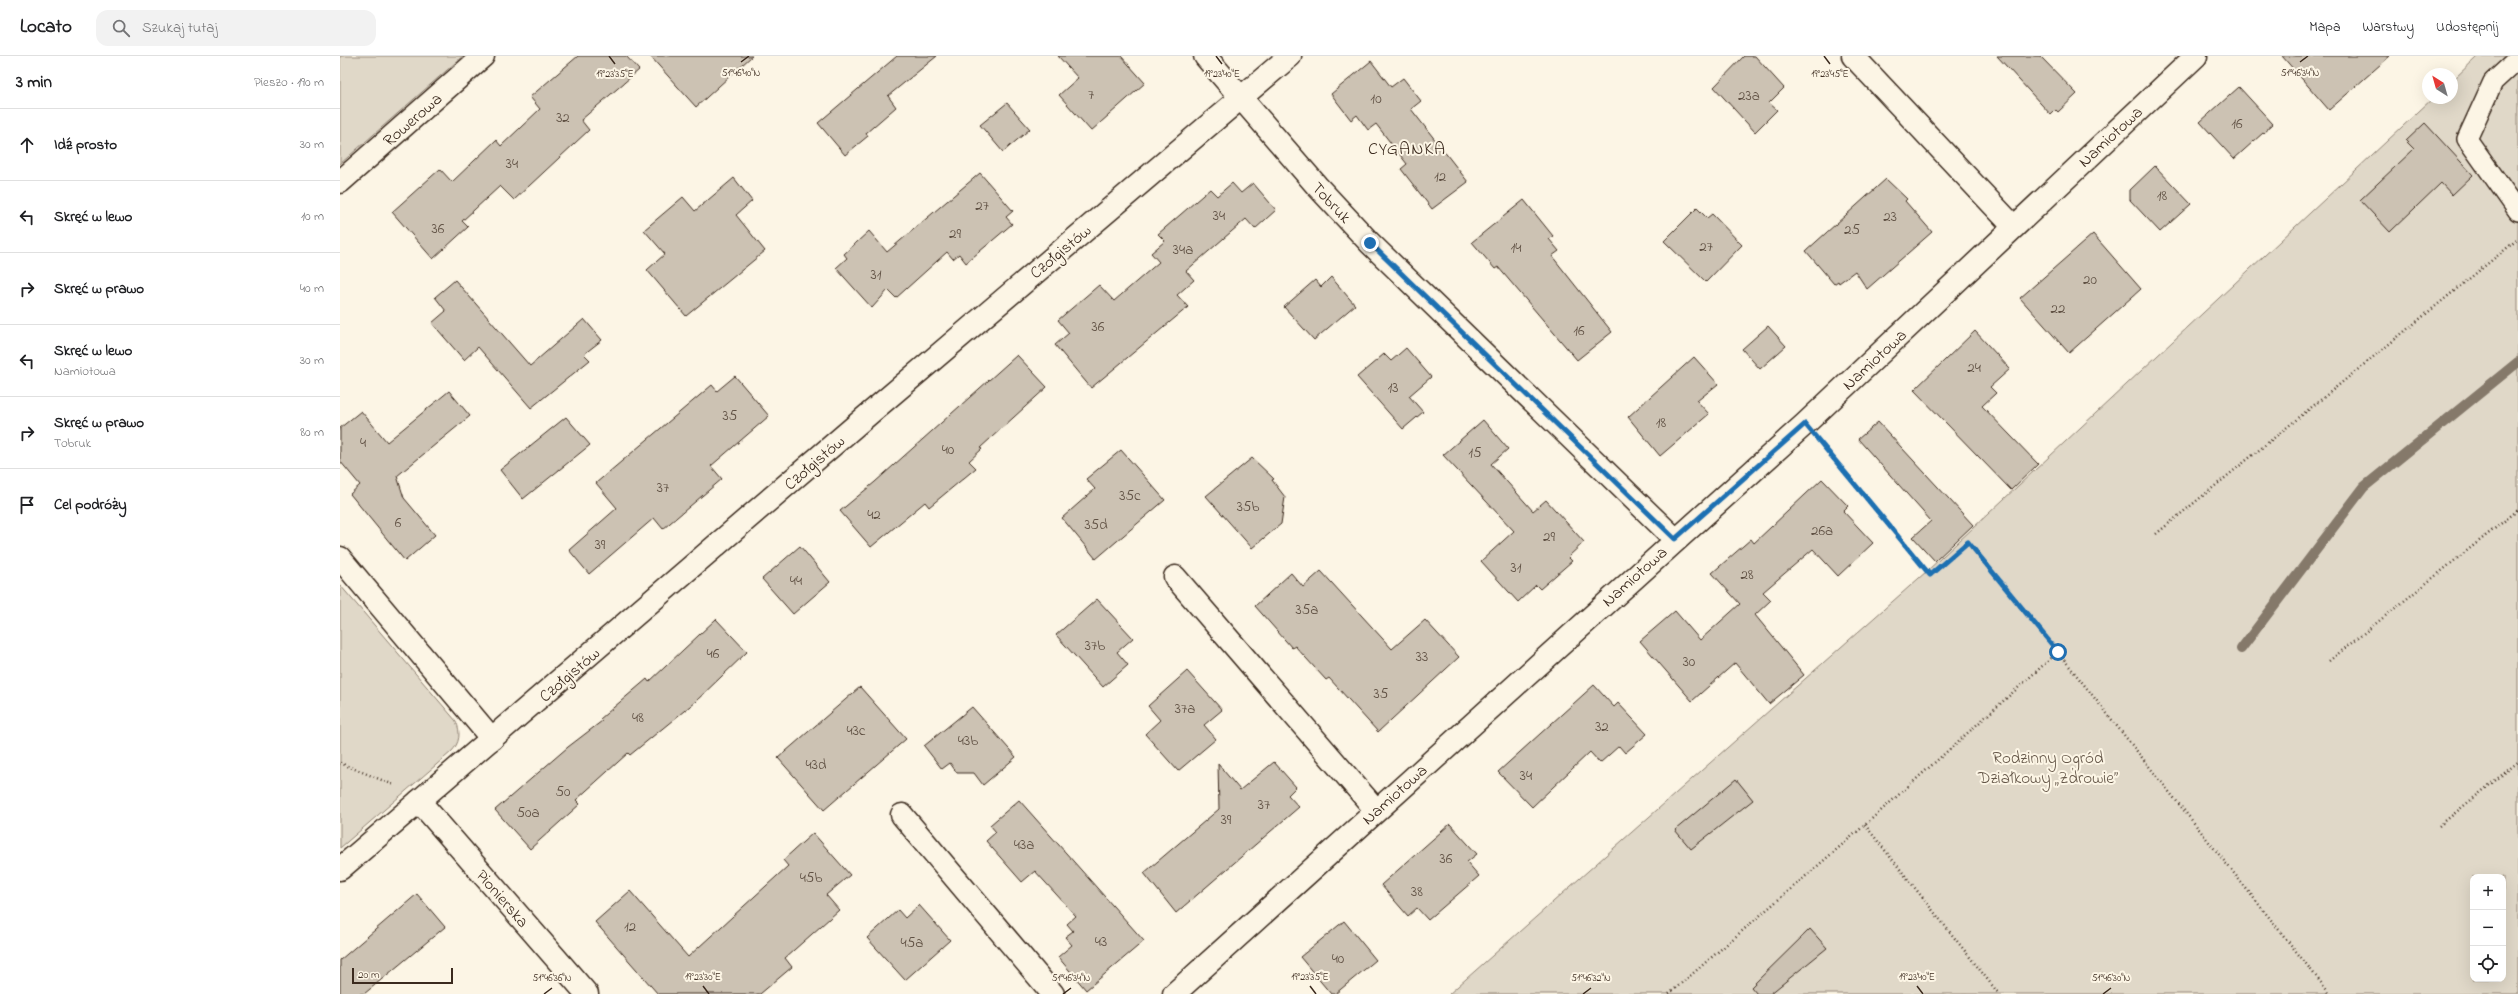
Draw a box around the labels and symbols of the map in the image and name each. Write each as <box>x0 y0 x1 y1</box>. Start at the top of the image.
text: 51°46'40"N <box>722 66 761 81</box>
text: 51°46'34"N <box>2281 66 2319 81</box>
text: 19°23'35"E <box>596 67 634 82</box>
text: 19°23'40"E <box>1204 67 1240 82</box>
text: 19°23'45"E <box>1811 67 1849 82</box>
north arrow <box>2422 68 2458 104</box>
house number: 7 <box>1088 84 1094 106</box>
house number: 23a <box>1738 85 1760 107</box>
street label: Rowerowa <box>378 87 448 153</box>
house number: 10 <box>1370 88 1382 110</box>
street label: Namiotowa <box>2073 100 2149 174</box>
house number: 32 <box>556 107 570 129</box>
house number: 16 <box>2231 113 2243 135</box>
district label: CYGANKA <box>1368 137 1446 163</box>
house number: 34 <box>506 153 518 175</box>
house number: 12 <box>1434 166 1447 188</box>
street label: Tobruk <box>1305 177 1357 230</box>
house number: 18 <box>2157 185 2168 207</box>
house number: 27 <box>975 195 989 217</box>
house number: 34 <box>1213 205 1225 227</box>
house number: 23 <box>1883 206 1897 228</box>
house number: 36 <box>432 218 445 240</box>
street label: Czołgistów <box>1025 219 1099 287</box>
house number: 25 <box>1844 219 1860 241</box>
house number: 29 <box>949 223 961 245</box>
route end <box>1361 234 1379 252</box>
house number: 27 <box>1699 236 1713 258</box>
house number: 14 <box>1511 237 1521 259</box>
house number: 34a <box>1173 239 1193 261</box>
house number: 31 <box>871 264 882 286</box>
house number: 20 <box>2083 269 2097 291</box>
house number: 22 <box>2051 298 2066 320</box>
house number: 36 <box>1092 316 1105 338</box>
house number: 16 <box>1573 320 1585 342</box>
street label: Namiotowa <box>1837 323 1913 397</box>
house number: 24 <box>1967 357 1981 379</box>
house number: 13 <box>1388 377 1398 399</box>
house number: 35 <box>723 405 738 427</box>
house number: 18 <box>1656 412 1667 434</box>
street label: Czołgistów <box>779 430 852 498</box>
house number: 4 <box>360 432 366 454</box>
house number: 40 <box>942 439 955 461</box>
house number: 15 <box>1468 442 1482 464</box>
house number: 37 <box>657 477 669 499</box>
house number: 35c <box>1119 485 1141 507</box>
house number: 35b <box>1237 496 1259 518</box>
house number: 42 <box>867 504 881 526</box>
house number: 6 <box>395 512 402 534</box>
house number: 35d <box>1084 514 1108 536</box>
house number: 26a <box>1811 520 1833 542</box>
house number: 29 <box>1543 526 1555 548</box>
house number: 39 <box>595 534 606 556</box>
street label: Namiotowa <box>1597 541 1673 613</box>
house number: 31 <box>1511 557 1522 579</box>
house number: 28 <box>1740 564 1754 586</box>
house number: 44 <box>790 570 802 592</box>
house number: 35a <box>1296 599 1318 621</box>
house number: 37b <box>1085 635 1105 657</box>
street label: Czołgistów <box>534 642 607 710</box>
house number: 46 <box>707 643 720 665</box>
route start <box>2049 643 2067 661</box>
house number: 33 <box>1416 646 1428 668</box>
house number: 30 <box>1683 651 1696 673</box>
house number: 35 <box>1374 683 1389 705</box>
house number: 37a <box>1175 698 1195 720</box>
house number: 48 <box>632 707 644 729</box>
house number: 32 <box>1595 716 1609 738</box>
house number: 43c <box>846 720 866 742</box>
house number: 43b <box>958 730 978 752</box>
park label: Rodzinny Ogród Działkowy „Zdrowie” <box>1977 746 2118 792</box>
house number: 43d <box>806 754 827 776</box>
street label: Namiotowa <box>1357 759 1433 831</box>
house number: 34 <box>1520 765 1532 787</box>
house number: 50 <box>555 781 571 803</box>
house number: 37 <box>1258 794 1270 816</box>
house number: 50a <box>516 802 540 824</box>
house number: 39 <box>1221 809 1232 831</box>
house number: 43a <box>1014 834 1034 856</box>
house number: 36 <box>1440 848 1453 870</box>
street label: Pionierska <box>469 864 534 934</box>
house number: 45b <box>800 867 822 889</box>
house number: 38 <box>1411 881 1423 903</box>
house number: 12 <box>624 916 637 938</box>
house number: 43 <box>1095 931 1107 953</box>
house number: 45a <box>901 932 923 954</box>
house number: 40 <box>1332 948 1345 970</box>
scale bar <box>352 966 453 985</box>
text: 19°23'30"E <box>685 970 721 985</box>
text: 19°23'35"E <box>1291 970 1329 985</box>
text: 19°23'40"E <box>1899 970 1935 985</box>
text: 51°46'36"N <box>533 971 572 986</box>
text: 51°46'34"N <box>1052 971 1090 986</box>
text: 51°46'32"N <box>1571 971 1611 986</box>
text: 51°46'30"N <box>2092 971 2131 986</box>

